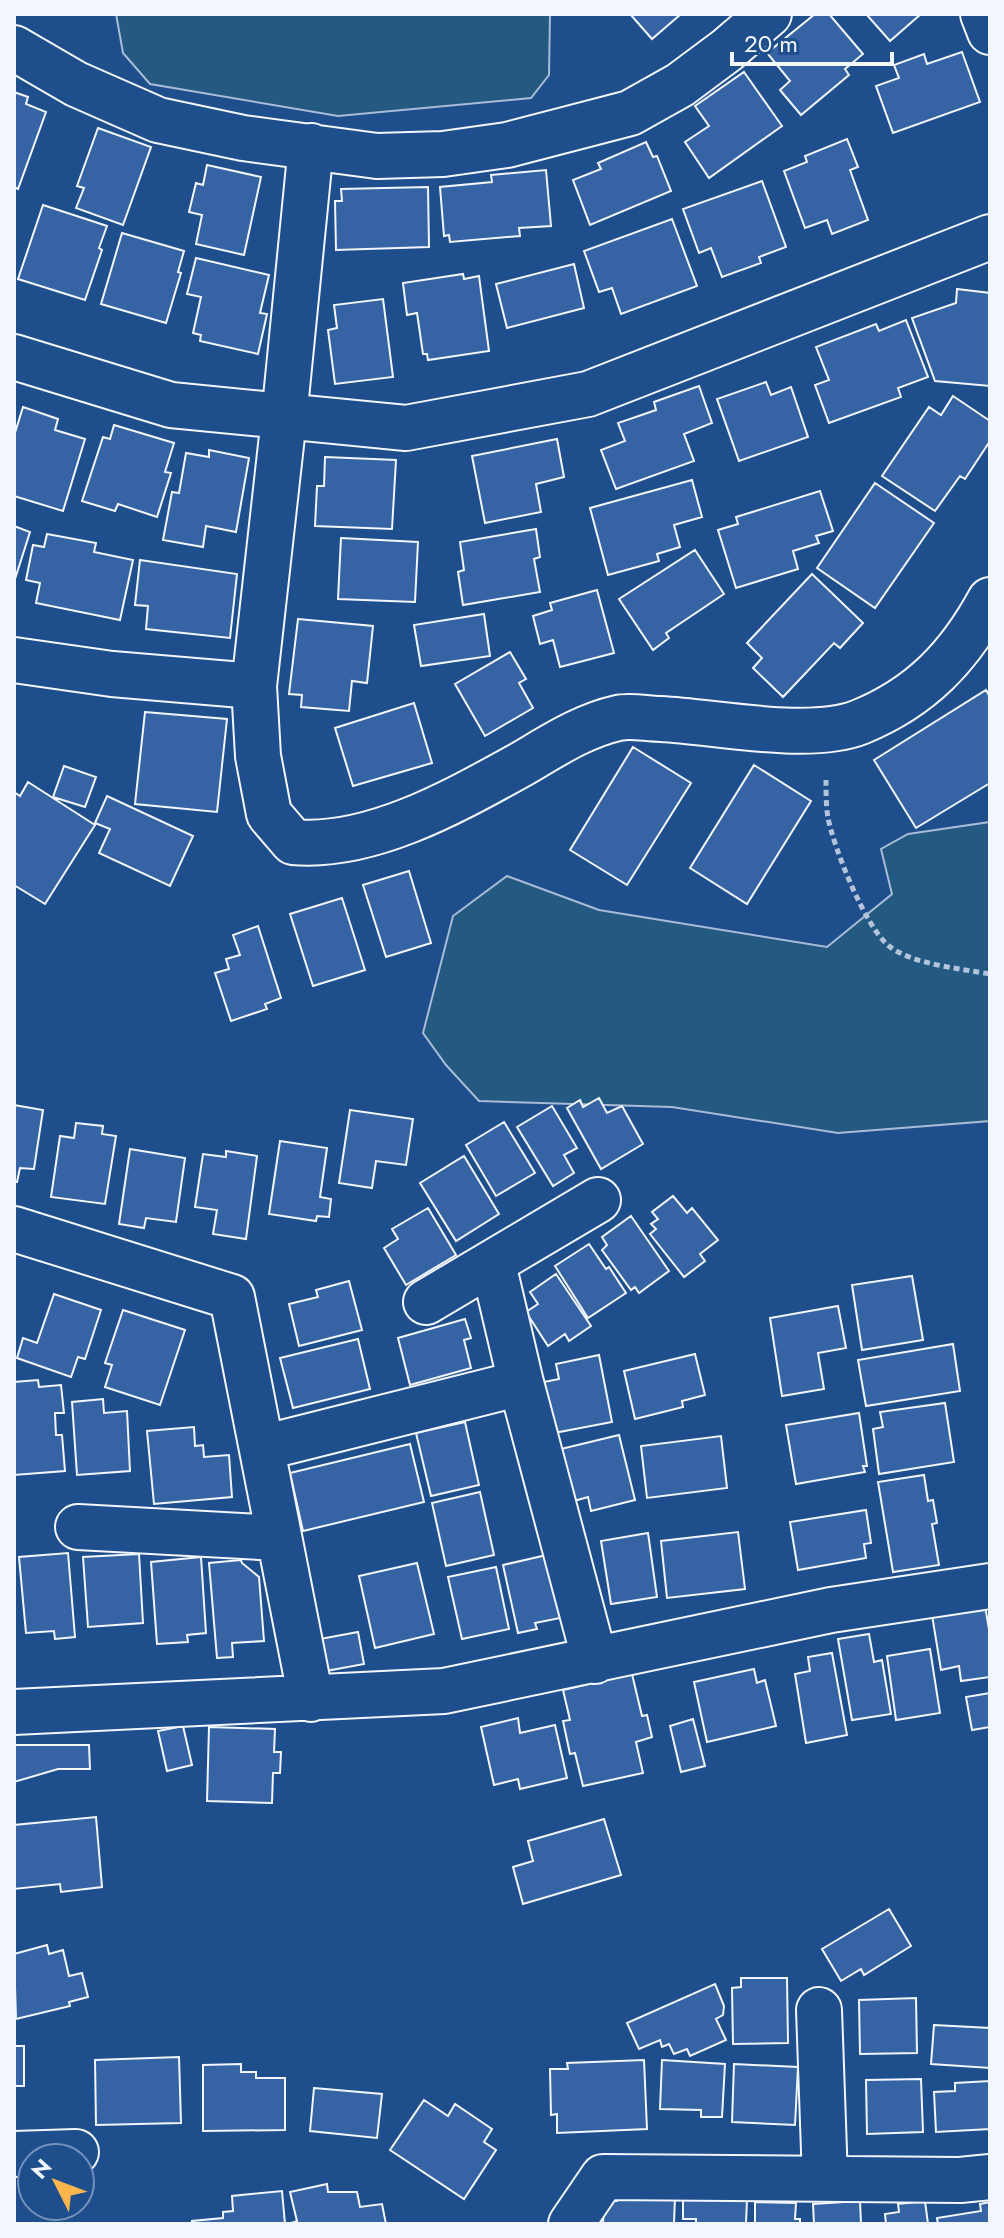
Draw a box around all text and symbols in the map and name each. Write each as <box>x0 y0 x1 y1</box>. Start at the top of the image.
scale bar <box>732 16 892 66</box>
text: 20 m <box>744 26 798 61</box>
north arrow <box>16 2142 96 2222</box>
text: N <box>23 2151 59 2186</box>

